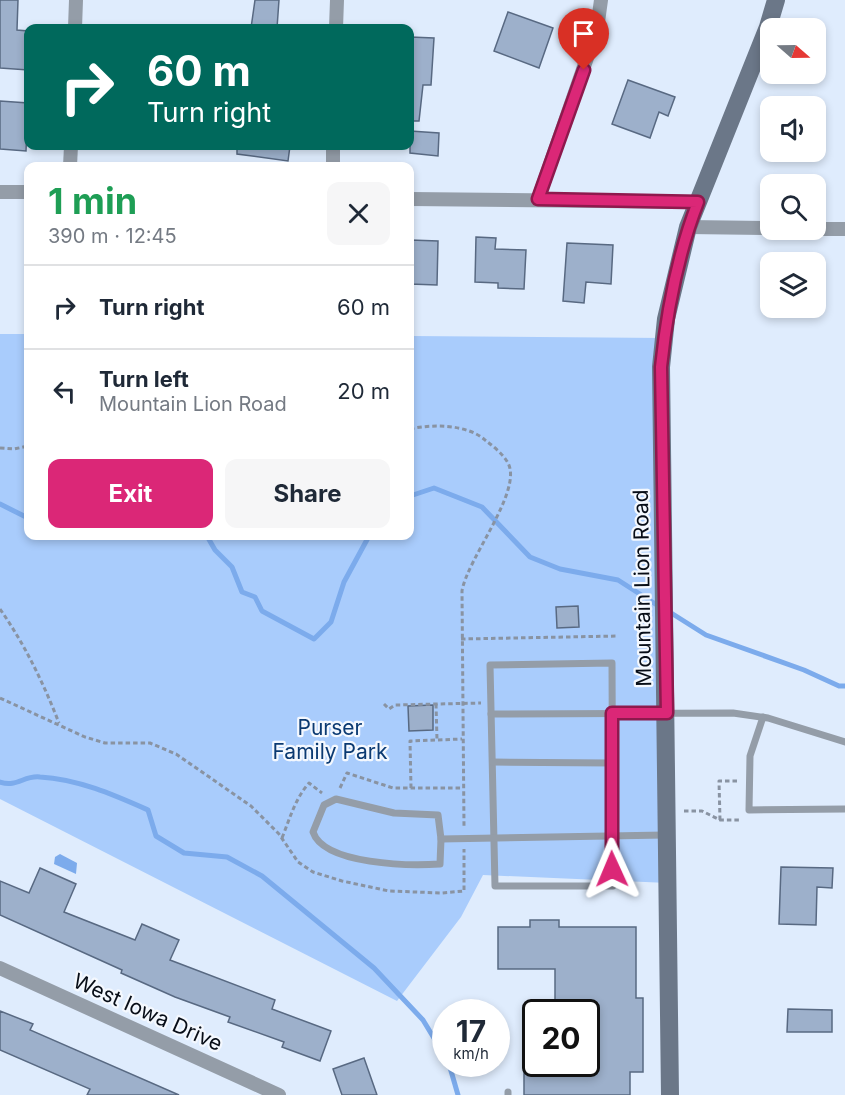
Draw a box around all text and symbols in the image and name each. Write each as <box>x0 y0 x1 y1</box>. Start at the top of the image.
pin <box>558 8 609 70</box>
icon: arrive <box>567 17 600 50</box>
north arrow <box>760 18 826 84</box>
map controls <box>760 18 826 318</box>
text: 60 m <box>147 45 251 96</box>
icon: right <box>48 48 126 126</box>
text: Turn right <box>147 96 271 129</box>
button: sound <box>760 96 826 162</box>
button: search <box>760 174 826 240</box>
text: 1 min <box>48 179 137 223</box>
button: close <box>327 182 390 245</box>
text: 390 m · 12:45 <box>48 224 177 248</box>
button: layers <box>760 252 826 318</box>
icon: right <box>48 291 81 324</box>
text: Turn right <box>99 294 205 320</box>
text: 60 m <box>337 294 390 320</box>
text: Turn left <box>99 366 189 392</box>
icon: left <box>48 375 81 408</box>
text: 20 m <box>337 378 390 404</box>
text: Mountain Lion Road <box>99 392 287 416</box>
button: Exit <box>48 459 213 528</box>
button: Share <box>225 459 390 528</box>
street label: Mountain Lion Road <box>628 489 656 687</box>
park label: Purser Family Park <box>272 715 388 764</box>
position arrow <box>580 837 644 901</box>
street label: West Iowa Drive <box>70 968 226 1056</box>
speed limit sign: 20 <box>522 999 600 1077</box>
text: 17 <box>456 1013 486 1049</box>
text: km/h <box>453 1044 489 1063</box>

